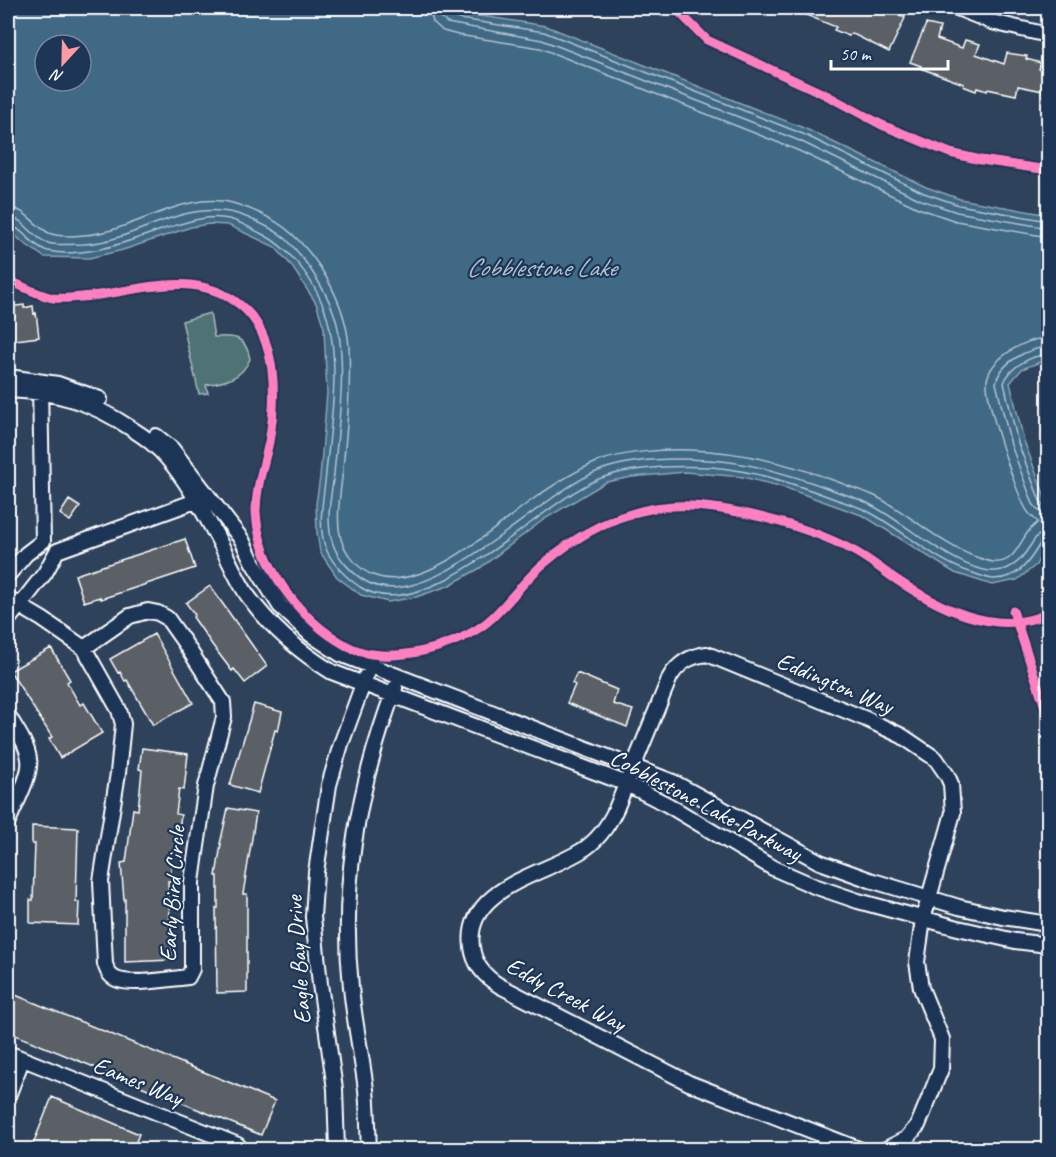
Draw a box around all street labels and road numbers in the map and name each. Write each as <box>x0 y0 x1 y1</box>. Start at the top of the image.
street label: Eddington Way <box>772 645 899 722</box>
street label: Cobblestone Lake Parkway <box>605 742 808 869</box>
street label: Early Bird Circle <box>152 823 192 963</box>
street label: Eagle Bay Drive <box>278 893 317 1025</box>
street label: Eddy Creek Way <box>501 950 632 1039</box>
street label: Eames Way <box>89 1050 189 1113</box>

